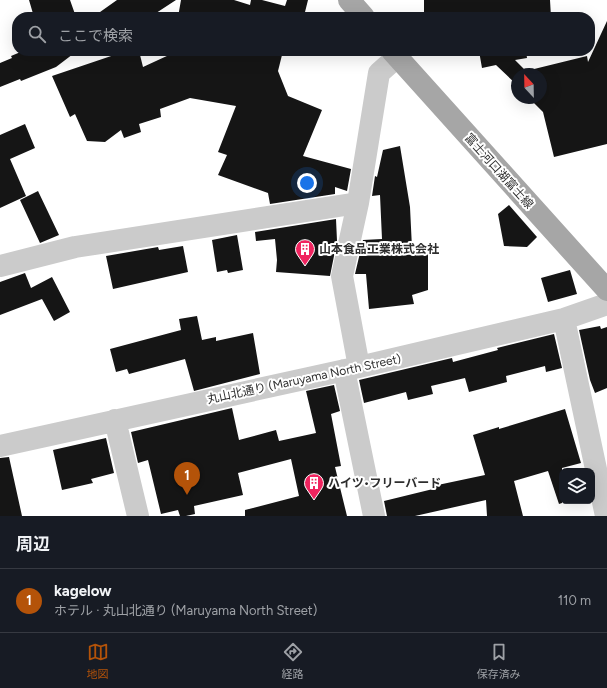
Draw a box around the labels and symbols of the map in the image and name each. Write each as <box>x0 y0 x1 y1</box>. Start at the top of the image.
north arrow <box>511 68 547 104</box>
street label: 富士河口湖富士線 <box>462 131 536 211</box>
your location <box>297 173 317 193</box>
building icon: 山本食品工業株式会社 <box>294 238 316 266</box>
place label: 山本食品工業株式会社 <box>319 242 439 256</box>
street label: 丸山北通り (Maruyama North Street) <box>206 352 402 406</box>
pin: 1 <box>174 462 200 495</box>
building icon: ハイツ•フリーバード <box>303 472 325 500</box>
place label: ハイツ•フリーバード <box>328 476 441 490</box>

